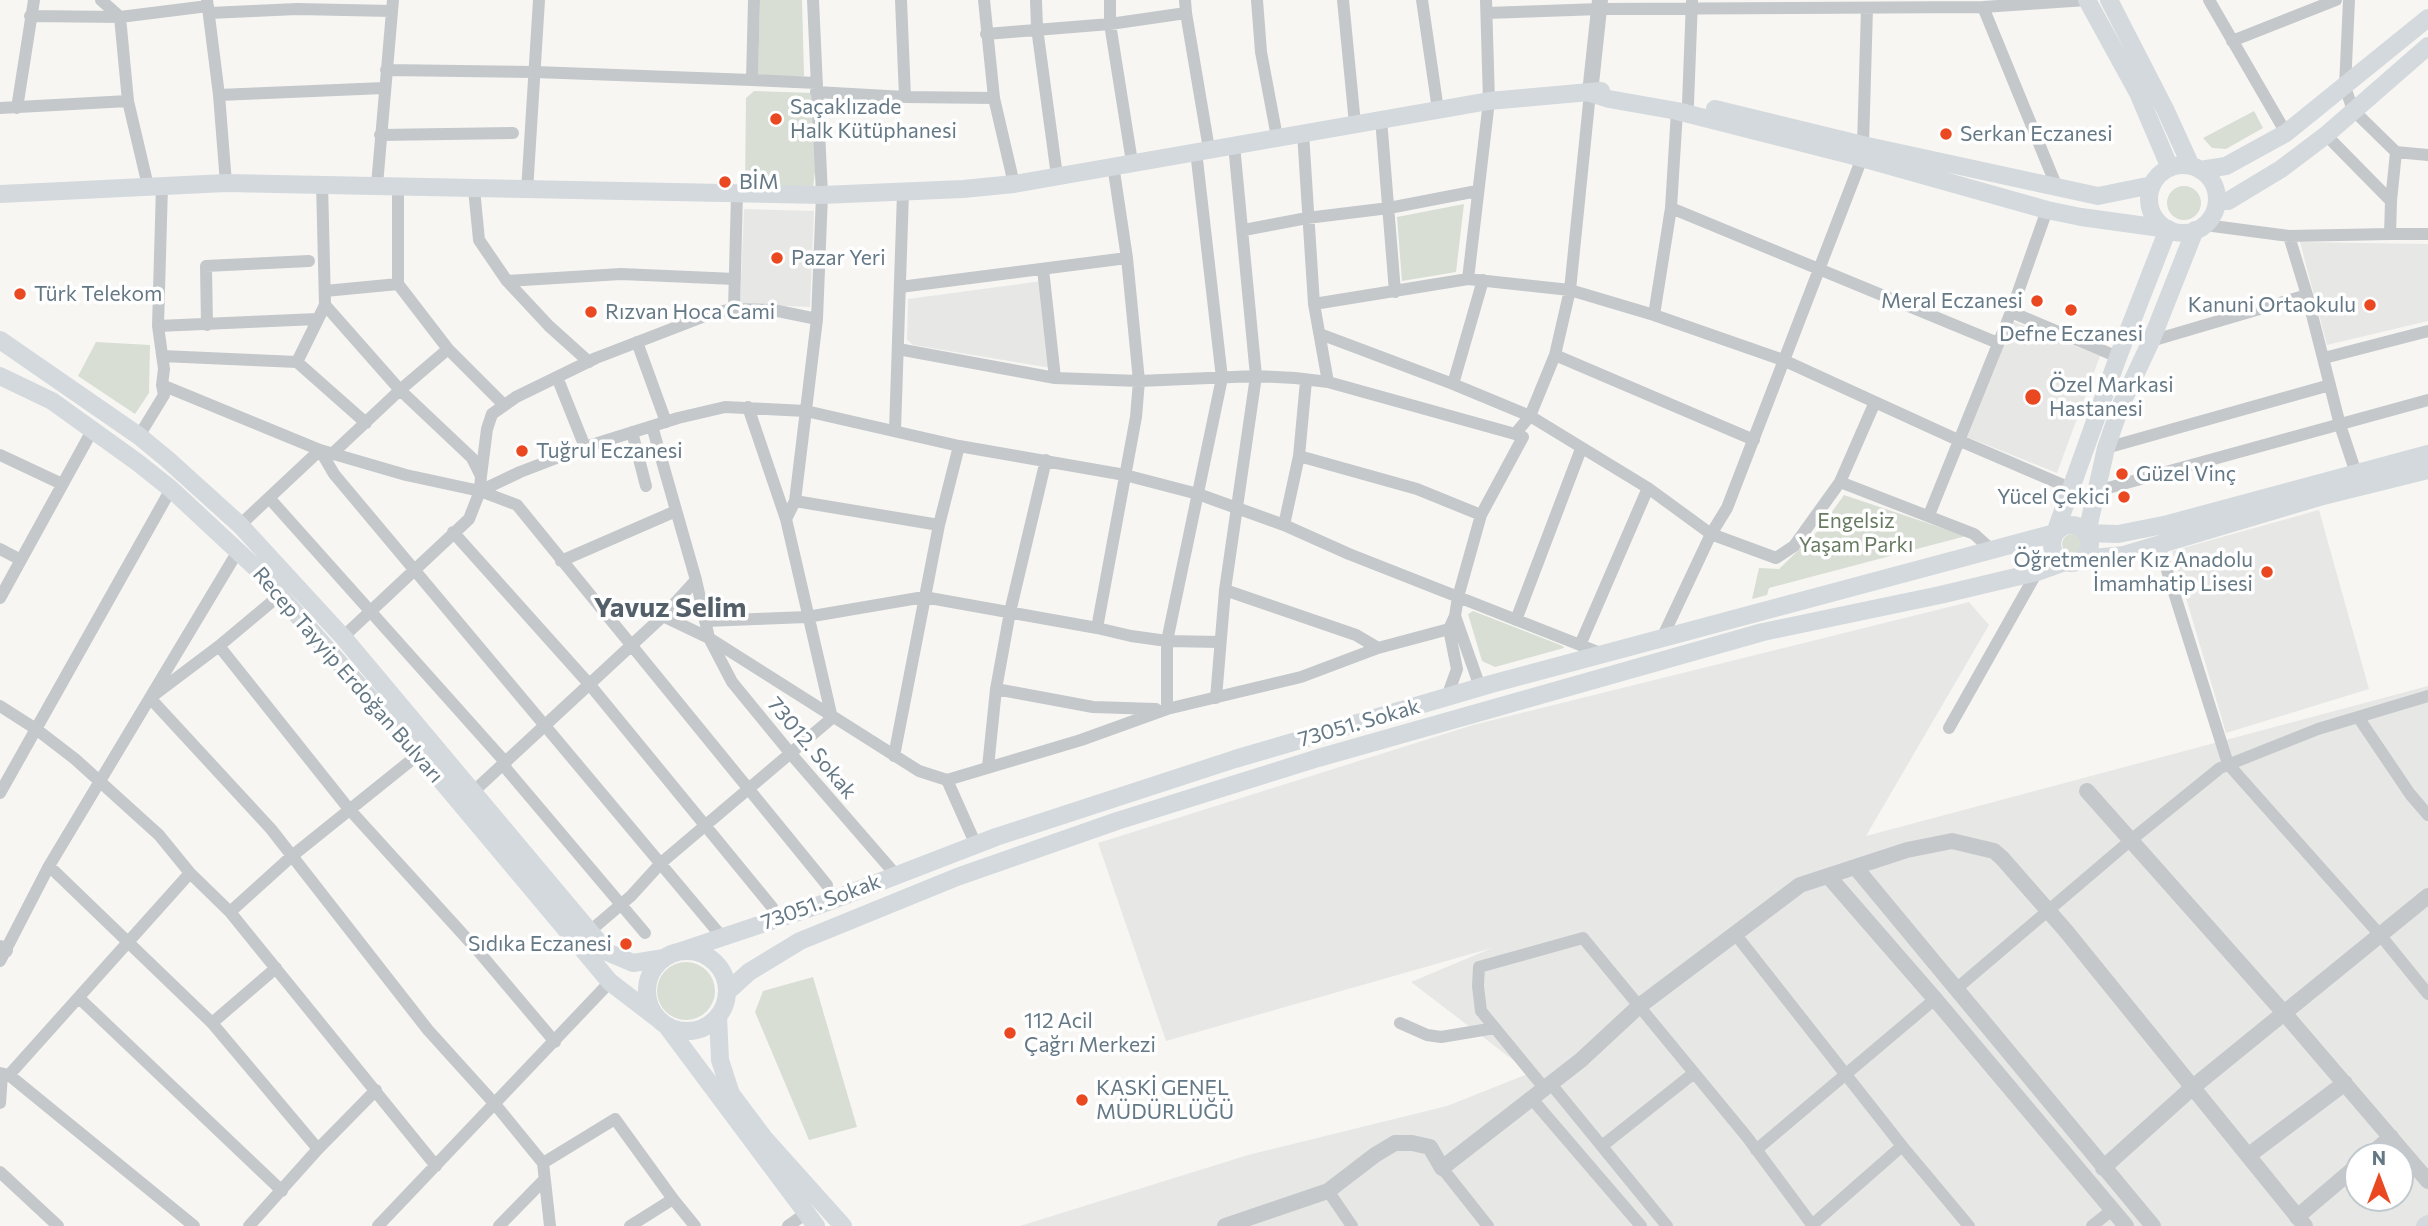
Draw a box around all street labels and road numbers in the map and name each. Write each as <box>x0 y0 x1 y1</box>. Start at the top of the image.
street label: Recep Tayyip Erdoğan Bulvarı <box>247 562 449 788</box>
street label: 73012. Sokak <box>762 692 862 804</box>
street label: 73051. Sokak <box>1295 694 1423 752</box>
street label: 73051. Sokak <box>758 869 884 935</box>

